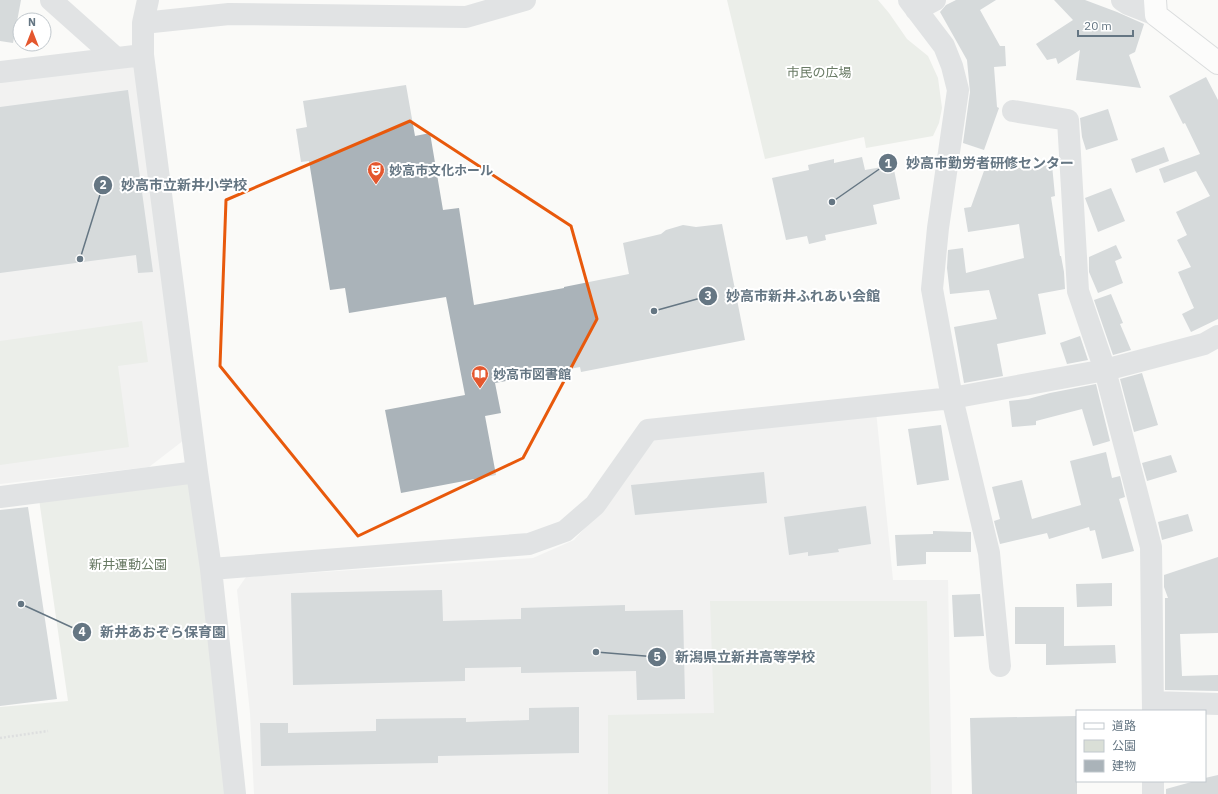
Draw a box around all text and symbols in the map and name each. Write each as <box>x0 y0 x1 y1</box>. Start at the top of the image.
north arrow <box>12 12 52 52</box>
scale bar <box>1078 12 1133 38</box>
text: N <box>28 15 36 29</box>
text: 20 m <box>1084 18 1112 33</box>
park label: 市民の広場 <box>786 64 852 81</box>
callout: 妙高市勤労者研修センター <box>878 150 1082 176</box>
text: 妙高市勤労者研修センター <box>906 154 1074 172</box>
text: 1 <box>884 156 892 171</box>
theatre icon: 妙高市文化ホール <box>366 160 386 185</box>
place label: 妙高市文化ホール <box>389 162 493 179</box>
callout: 妙高市立新井小学校 <box>93 172 255 198</box>
text: 妙高市立新井小学校 <box>121 176 247 194</box>
text: 2 <box>99 177 107 192</box>
callout: 妙高市新井ふれあい会館 <box>698 283 888 309</box>
text: 妙高市新井ふれあい会館 <box>726 287 880 305</box>
text: 3 <box>704 288 712 303</box>
library icon: 妙高市図書館 <box>470 364 490 389</box>
place label: 妙高市図書館 <box>493 366 571 383</box>
park label: 新井運動公園 <box>89 556 167 573</box>
callout: 新井あおぞら保育園 <box>72 619 234 645</box>
text: 新井あおぞら保育園 <box>100 623 226 641</box>
text: 4 <box>78 624 86 639</box>
callout: 新潟県立新井高等学校 <box>647 644 823 670</box>
text: 新潟県立新井高等学校 <box>675 648 815 666</box>
text: 5 <box>653 649 661 664</box>
legend <box>1076 710 1206 782</box>
text: 道路 <box>1112 718 1136 733</box>
text: 公園 <box>1112 738 1136 753</box>
text: 建物 <box>1112 758 1136 773</box>

